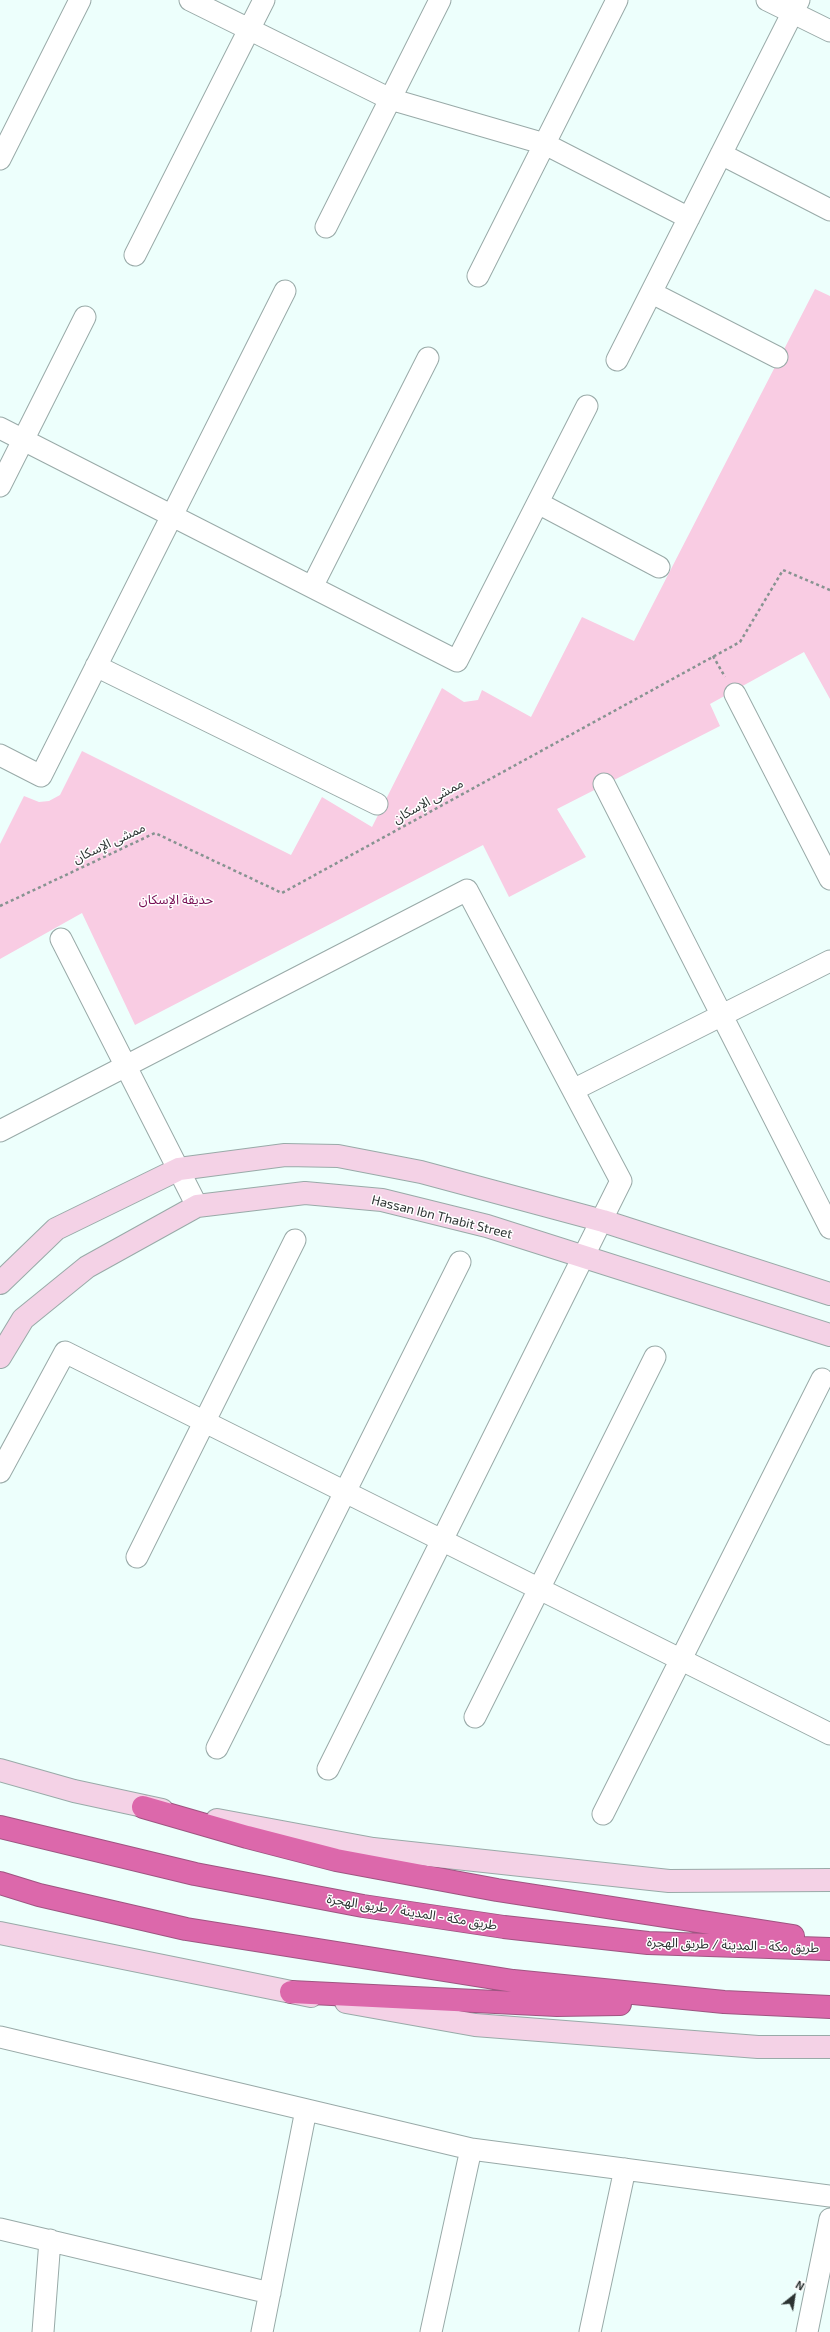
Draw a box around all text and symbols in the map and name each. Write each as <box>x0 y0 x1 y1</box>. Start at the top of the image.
street label: ممشى الإسكان <box>390 775 466 827</box>
street label: ممشى الإسكان <box>70 819 148 867</box>
park label: حديقة الإسكان <box>139 892 213 908</box>
street label: Hassan Ibn Thabit Street <box>370 1192 514 1242</box>
street label: طريق مكة - المدينة / طريق الهجرة <box>326 1891 498 1933</box>
street label: طريق مكة - المدينة / طريق الهجرة <box>647 1934 819 1956</box>
north arrow <box>774 2276 814 2316</box>
text: N <box>794 2278 807 2293</box>

